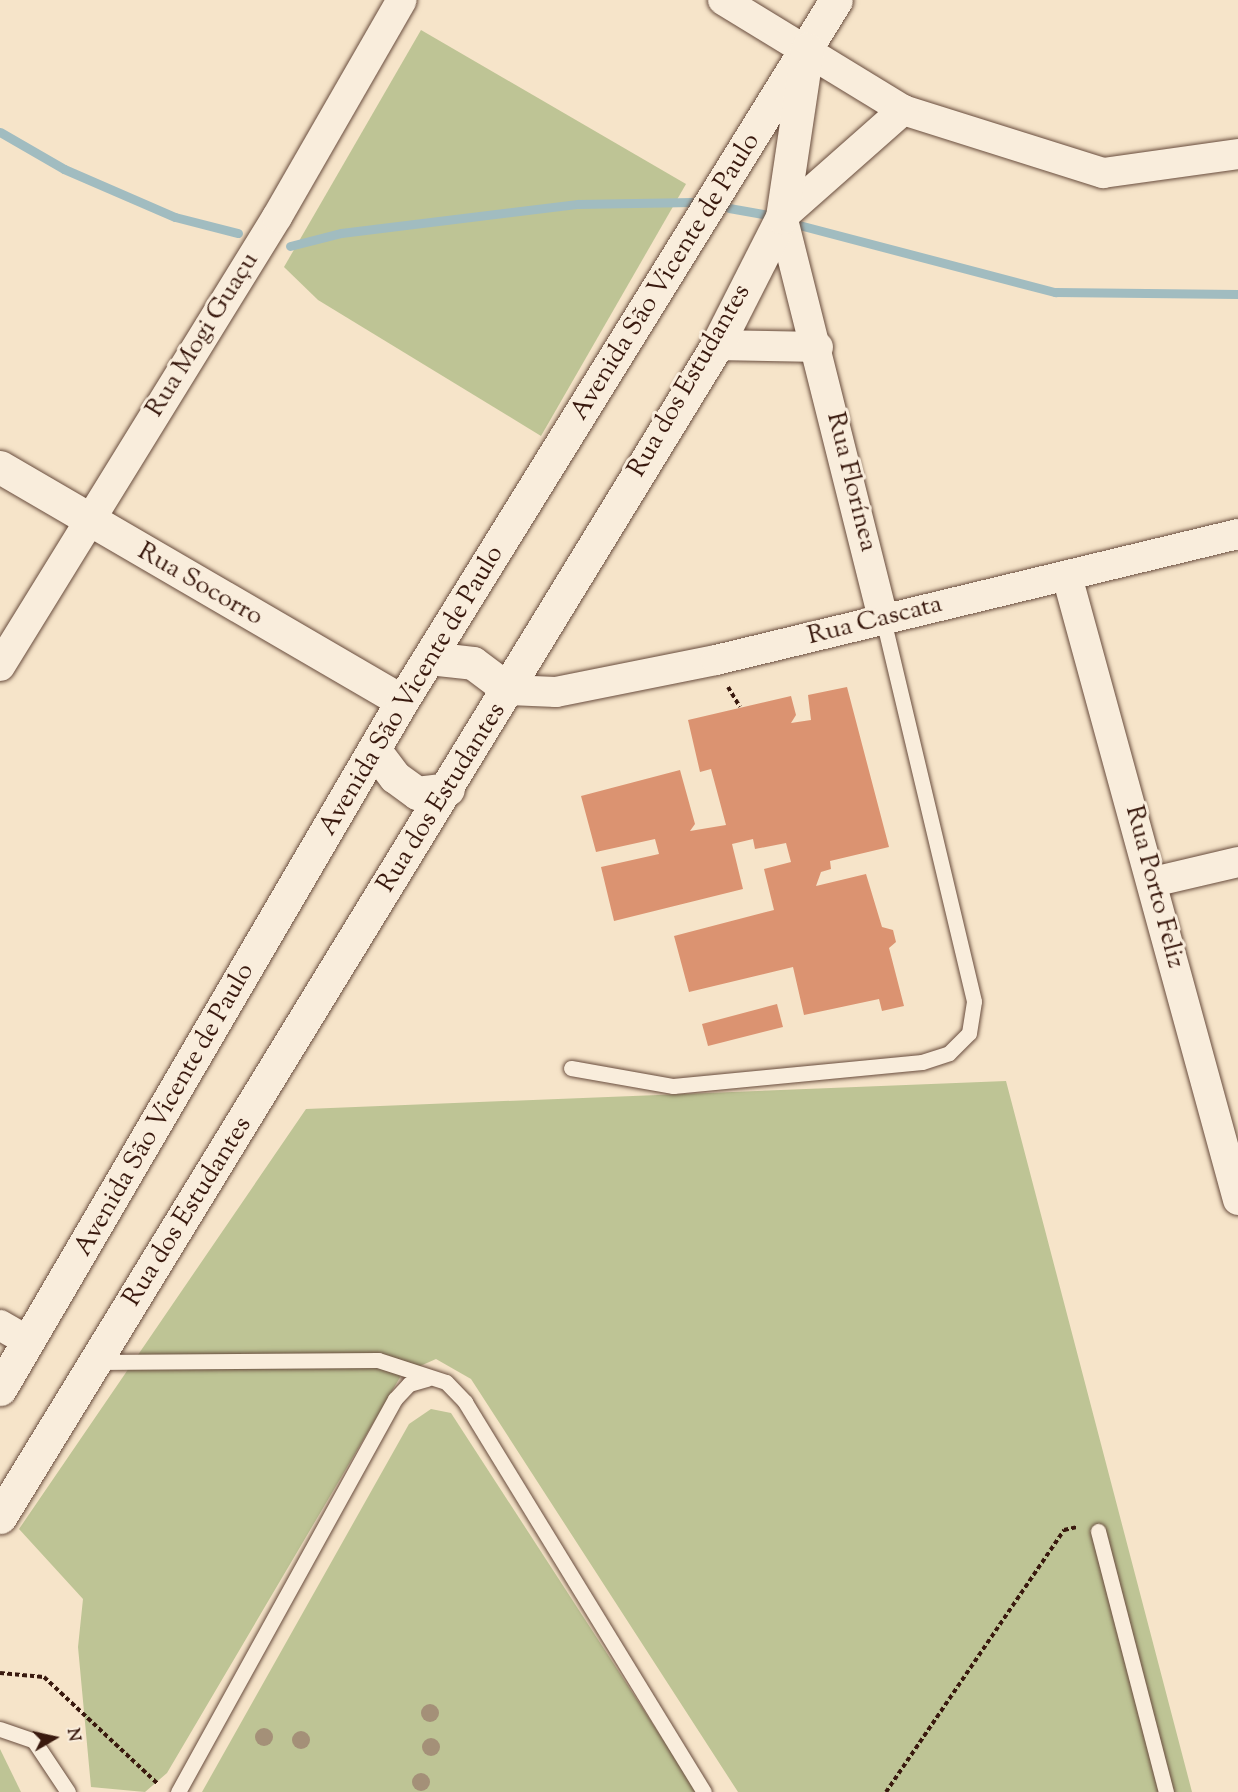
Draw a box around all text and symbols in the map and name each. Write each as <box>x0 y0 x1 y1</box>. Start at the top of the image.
street label: Avenida São Vicente de Paulo <box>565 128 767 426</box>
street label: Rua Mogi Guaçu <box>140 247 266 423</box>
street label: Rua dos Estudantes <box>622 279 758 483</box>
street label: Rua Florínea <box>819 409 883 555</box>
street label: Rua Socorro <box>132 537 268 633</box>
street label: Avenida São Vicente de Paulo <box>313 540 511 842</box>
street label: Rua Cascata <box>804 589 946 653</box>
street label: Rua dos Estudantes <box>371 697 513 899</box>
street label: Rua Porto Feliz <box>1117 802 1191 972</box>
street label: Avenida São Vicente de Paulo <box>68 958 262 1262</box>
street label: Rua dos Estudantes <box>117 1111 259 1313</box>
north arrow <box>24 1708 84 1768</box>
text: N <box>60 1727 85 1743</box>

